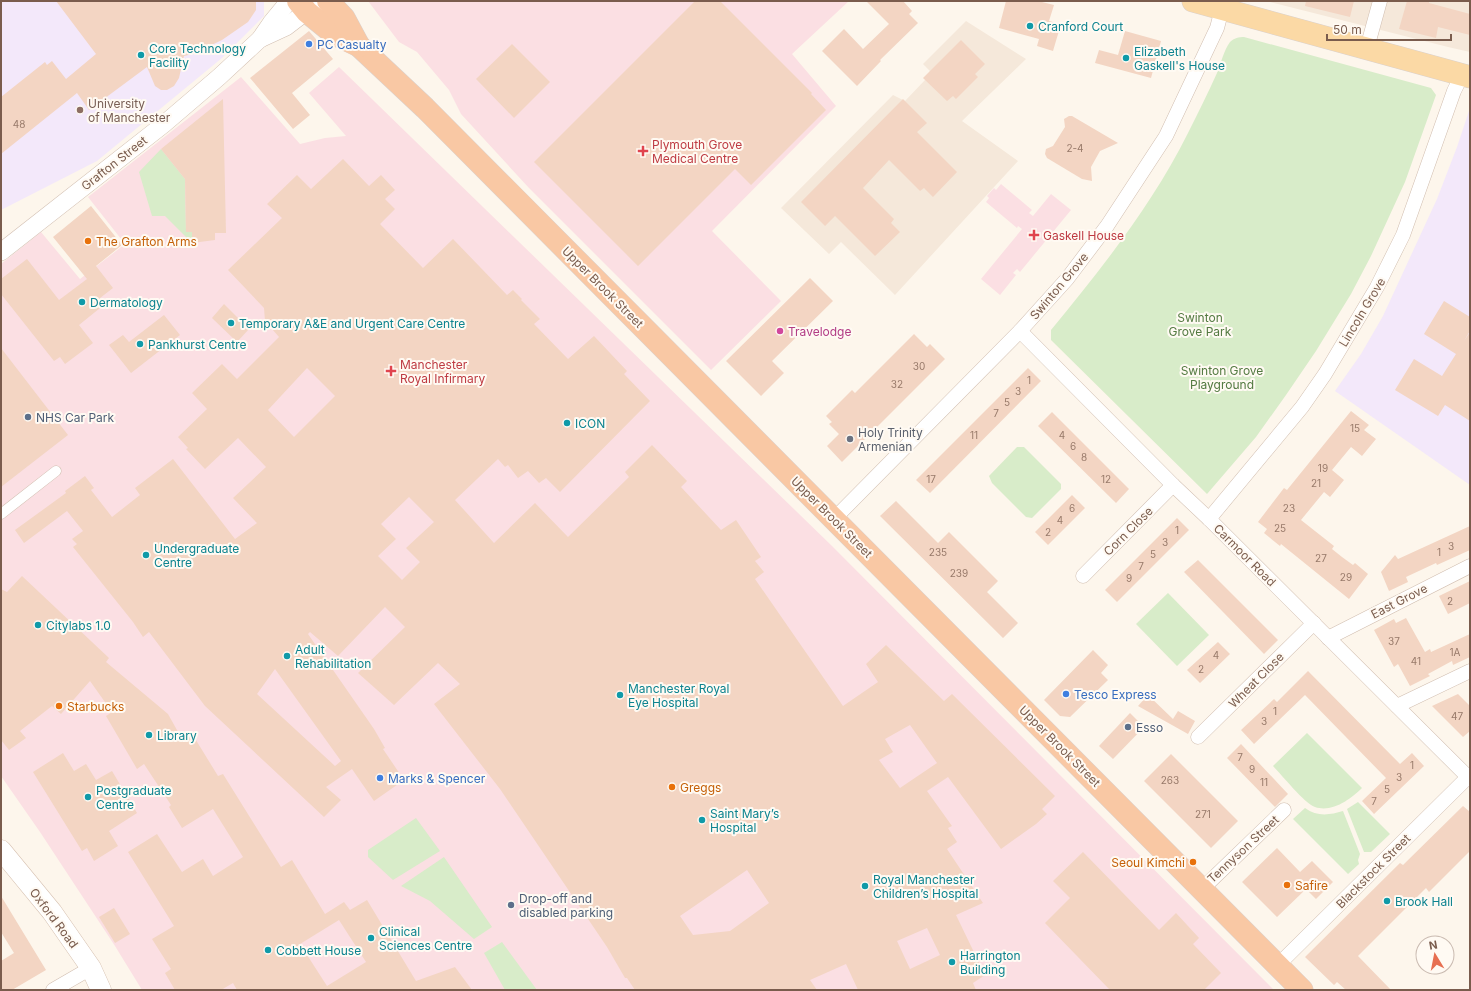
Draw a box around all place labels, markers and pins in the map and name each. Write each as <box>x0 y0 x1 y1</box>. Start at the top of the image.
place label: Cranford Court <box>1038 19 1123 34</box>
marker: Cranford Court <box>1025 21 1035 31</box>
place label: PC Casualty <box>317 37 387 52</box>
marker: PC Casualty <box>304 39 314 49</box>
place label: Core Technology Facility <box>149 41 246 70</box>
place label: Elizabeth Gaskell's House <box>1134 44 1225 73</box>
marker: Core Technology Facility <box>136 50 146 60</box>
marker: Elizabeth Gaskell's House <box>1121 53 1131 63</box>
place label: University of Manchester <box>88 96 171 125</box>
marker: University of Manchester <box>75 105 85 115</box>
place label: Plymouth Grove Medical Centre <box>652 137 742 166</box>
marker: Plymouth Grove Medical Centre <box>637 145 649 157</box>
place label: Gaskell House <box>1043 228 1124 243</box>
marker: Gaskell House <box>1028 229 1040 241</box>
place label: The Grafton Arms <box>96 234 197 249</box>
marker: The Grafton Arms <box>83 236 93 246</box>
place label: Dermatology <box>90 295 163 310</box>
marker: Dermatology <box>77 297 87 307</box>
place label: Temporary A&E and Urgent Care Centre <box>239 316 465 331</box>
marker: Temporary A&E and Urgent Care Centre <box>226 318 236 328</box>
place label: Travelodge <box>788 324 851 339</box>
marker: Travelodge <box>775 326 785 336</box>
place label: Pankhurst Centre <box>148 337 247 352</box>
marker: Pankhurst Centre <box>135 339 145 349</box>
place label: Manchester Royal Infirmary <box>400 357 486 386</box>
marker: Manchester Royal Infirmary <box>385 365 397 377</box>
place label: NHS Car Park <box>36 410 115 425</box>
marker: NHS Car Park <box>23 412 33 422</box>
place label: ICON <box>575 416 605 431</box>
marker: ICON <box>562 418 572 428</box>
place label: Holy Trinity Armenian <box>858 425 923 454</box>
marker: Holy Trinity Armenian <box>845 434 855 444</box>
place label: Undergraduate Centre <box>154 541 239 570</box>
marker: Undergraduate Centre <box>141 550 151 560</box>
place label: Citylabs 1.0 <box>46 618 111 633</box>
marker: Citylabs 1.0 <box>33 620 43 630</box>
place label: Adult Rehabilitation <box>295 642 371 671</box>
marker: Adult Rehabilitation <box>282 651 292 661</box>
place label: Manchester Royal Eye Hospital <box>628 681 729 710</box>
place label: Tesco Express <box>1074 687 1157 702</box>
marker: Tesco Express <box>1061 689 1071 699</box>
marker: Manchester Royal Eye Hospital <box>615 690 625 700</box>
place label: Starbucks <box>67 699 124 714</box>
marker: Starbucks <box>54 701 64 711</box>
place label: Esso <box>1136 720 1163 735</box>
marker: Esso <box>1123 722 1133 732</box>
place label: Library <box>157 728 197 743</box>
marker: Library <box>144 730 154 740</box>
place label: Marks & Spencer <box>388 771 486 786</box>
marker: Marks & Spencer <box>375 773 385 783</box>
place label: Greggs <box>680 780 721 795</box>
marker: Greggs <box>667 782 677 792</box>
place label: Postgraduate Centre <box>96 783 172 812</box>
marker: Postgraduate Centre <box>83 792 93 802</box>
place label: Saint Mary’s Hospital <box>710 806 779 835</box>
marker: Saint Mary’s Hospital <box>697 815 707 825</box>
place label: Seoul Kimchi <box>1111 855 1185 870</box>
marker: Seoul Kimchi <box>1188 857 1198 867</box>
place label: Royal Manchester Children’s Hospital <box>873 872 978 901</box>
place label: Safire <box>1295 878 1328 893</box>
marker: Safire <box>1282 880 1292 890</box>
marker: Royal Manchester Children’s Hospital <box>860 881 870 891</box>
place label: Drop-off and disabled parking <box>519 891 613 920</box>
place label: Brook Hall <box>1395 894 1453 909</box>
marker: Brook Hall <box>1382 896 1392 906</box>
marker: Drop-off and disabled parking <box>506 900 516 910</box>
place label: Clinical Sciences Centre <box>379 924 472 953</box>
marker: Clinical Sciences Centre <box>366 933 376 943</box>
place label: Cobbett House <box>276 943 361 958</box>
marker: Cobbett House <box>263 945 273 955</box>
place label: Harrington Building <box>960 948 1021 977</box>
marker: Harrington Building <box>947 957 957 967</box>

